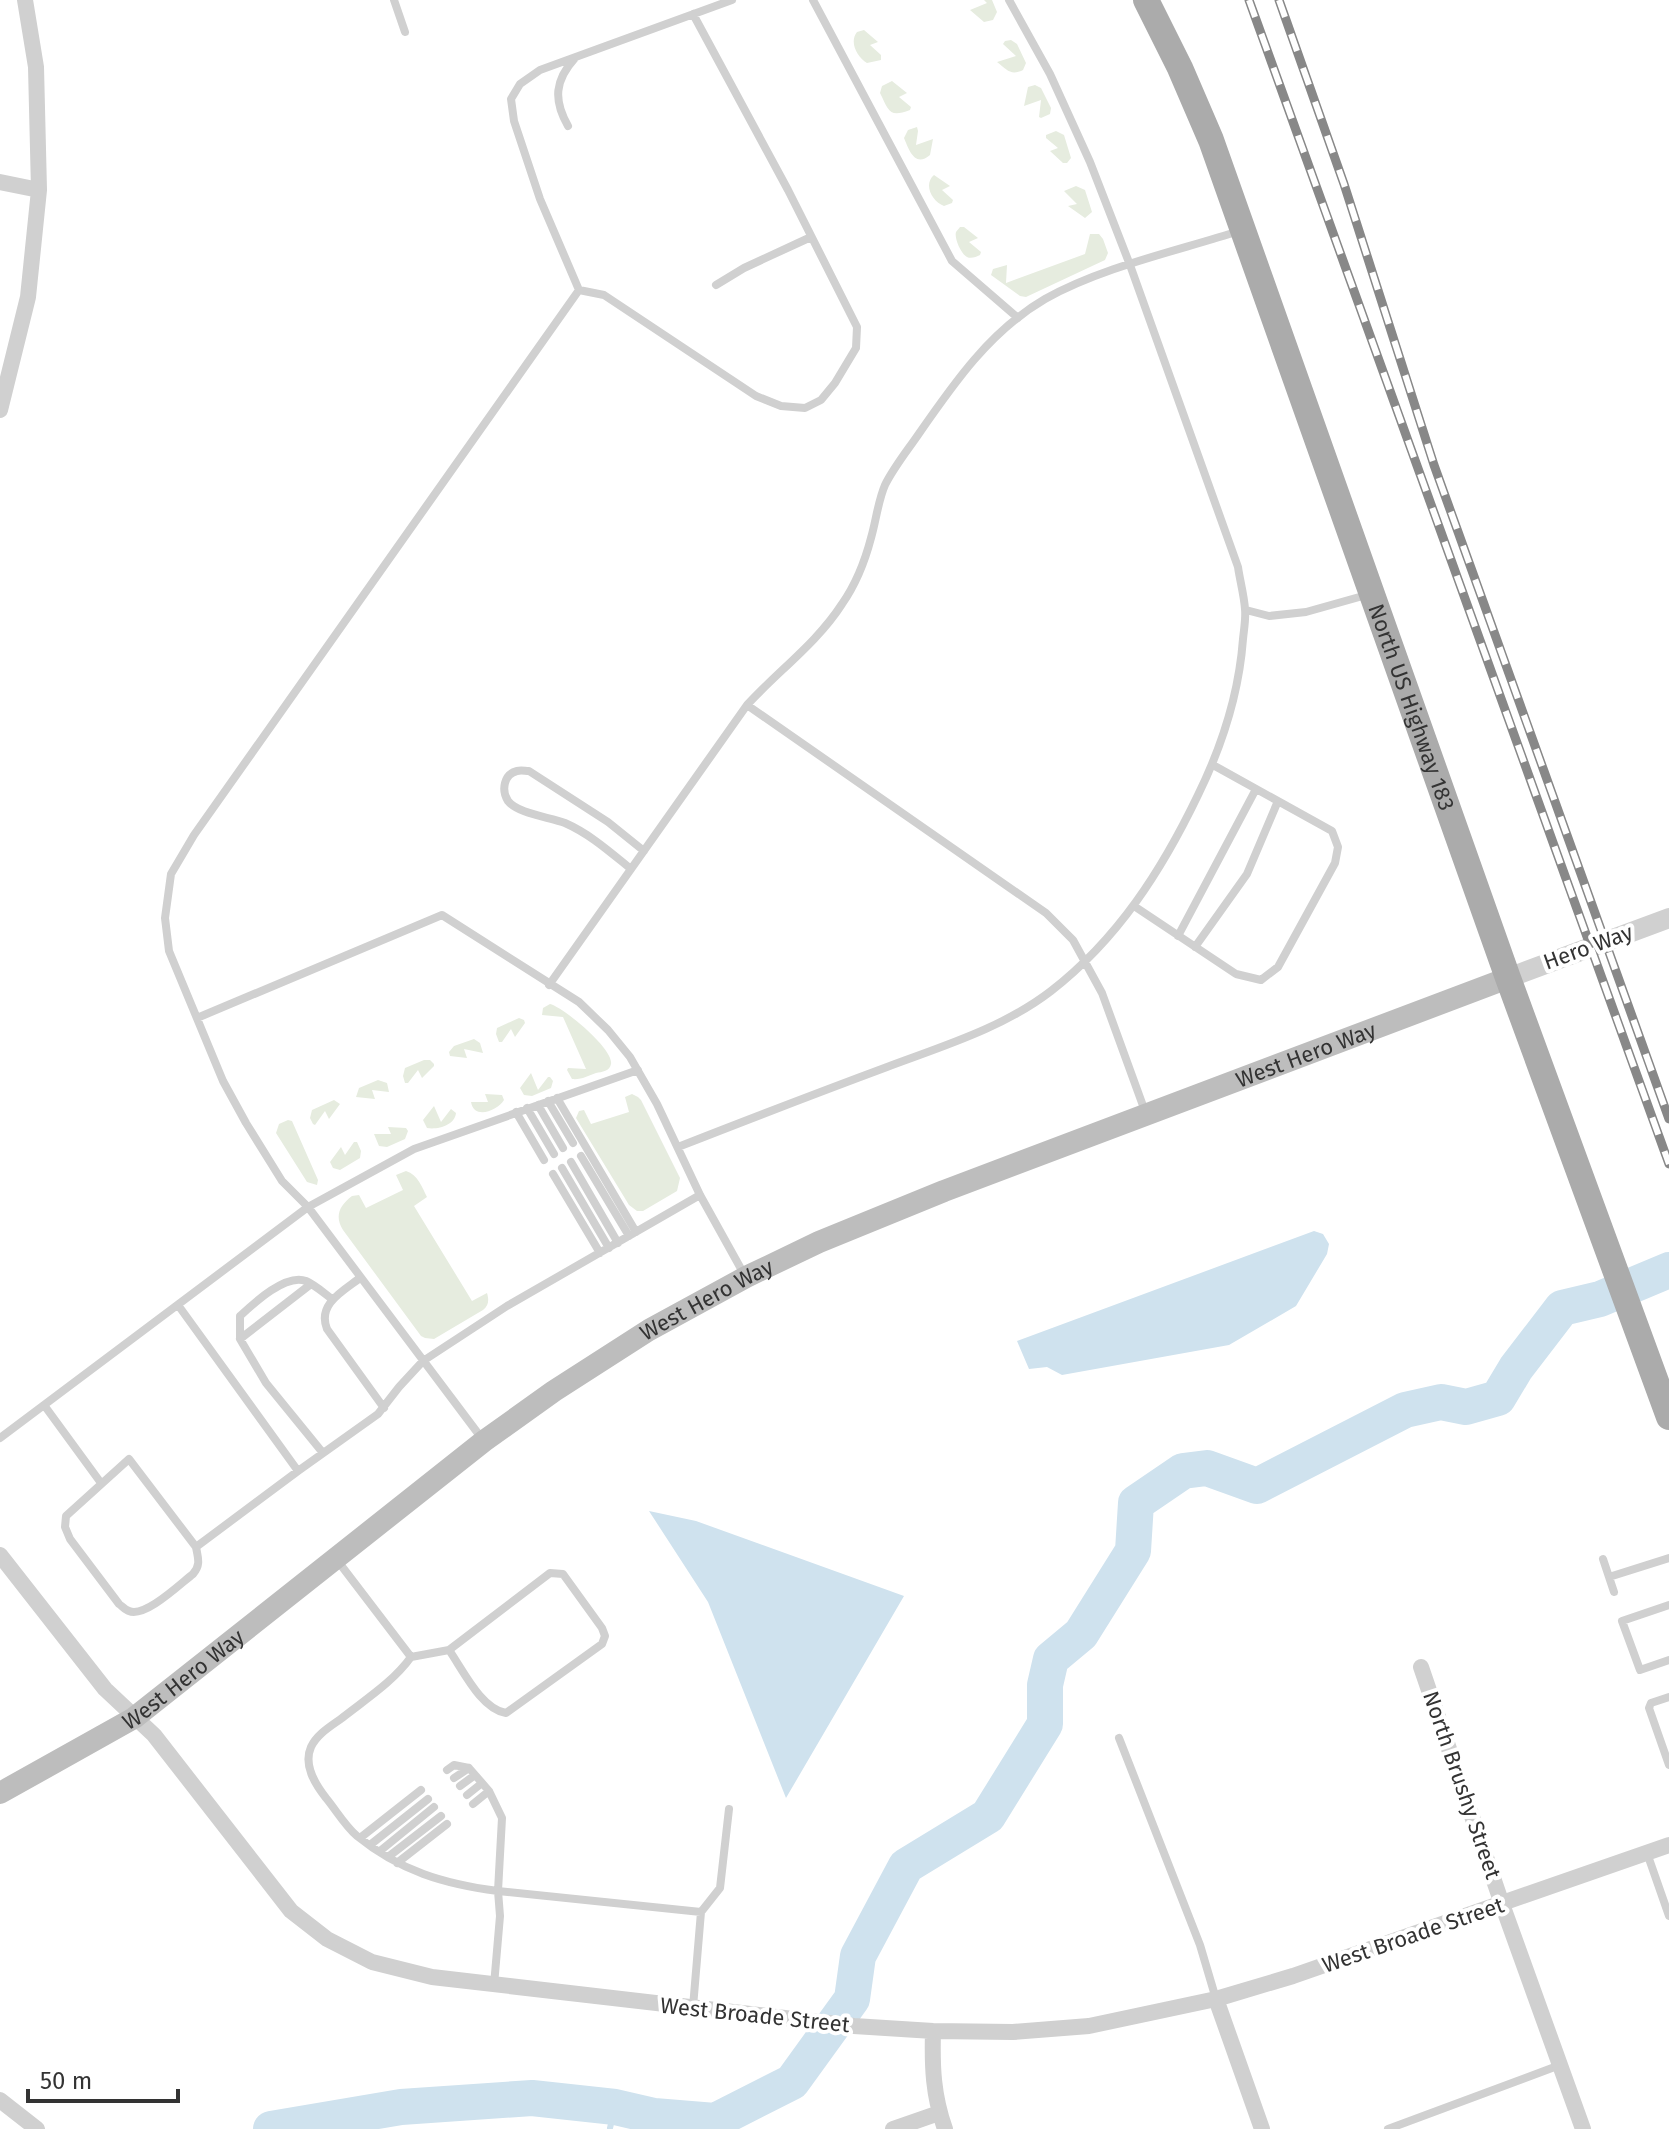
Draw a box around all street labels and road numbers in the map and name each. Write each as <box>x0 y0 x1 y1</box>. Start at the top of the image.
street label: North US Highway 183 <box>1363 600 1461 814</box>
street label: Hero Way <box>1539 918 1637 976</box>
street label: West Hero Way <box>1232 1016 1380 1093</box>
street label: West Hero Way <box>635 1252 778 1346</box>
street label: West Hero Way <box>118 1623 249 1735</box>
street label: North Brushy Street <box>1417 1687 1507 1883</box>
street label: West Broade Street <box>1319 1891 1507 1979</box>
street label: West Broade Street <box>659 1992 851 2038</box>

